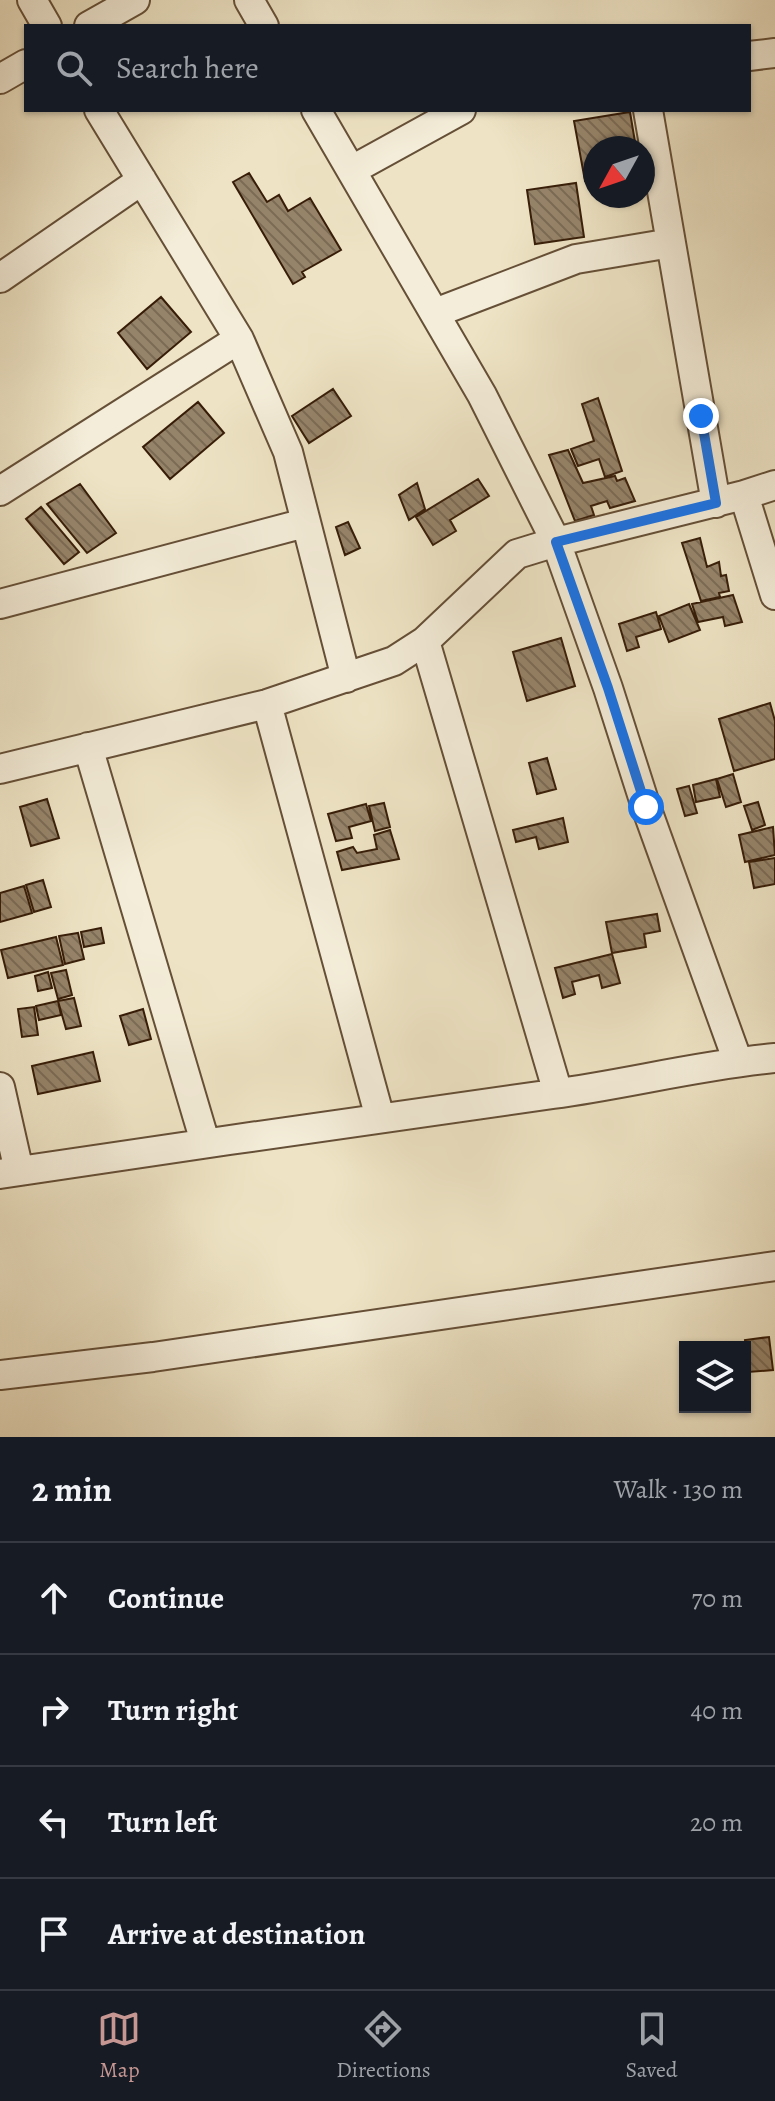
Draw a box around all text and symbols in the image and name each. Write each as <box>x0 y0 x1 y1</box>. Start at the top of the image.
search box <box>24 24 751 112</box>
icon: search <box>52 46 96 90</box>
text: Search here <box>116 48 259 88</box>
north arrow <box>583 136 655 208</box>
route end <box>683 398 719 434</box>
route start <box>628 789 664 825</box>
map controls <box>679 1341 751 1413</box>
button: layers <box>679 1341 751 1413</box>
text: 2 min <box>32 1466 112 1513</box>
text: Walk · 130 m <box>614 1472 743 1507</box>
icon: ahead <box>32 1576 76 1620</box>
text: Continue <box>108 1578 224 1618</box>
text: 70 m <box>691 1581 743 1616</box>
icon: right <box>32 1688 76 1732</box>
text: Turn right <box>108 1690 238 1730</box>
text: 40 m <box>691 1693 743 1728</box>
icon: left <box>32 1800 76 1844</box>
text: Turn left <box>108 1802 217 1842</box>
text: 20 m <box>690 1805 743 1840</box>
icon: arrive <box>32 1912 76 1956</box>
text: Arrive at destination <box>108 1914 365 1954</box>
tab: Map <box>97 2007 141 2085</box>
tab: Directions <box>336 2007 431 2085</box>
tab: Saved <box>625 2007 678 2085</box>

